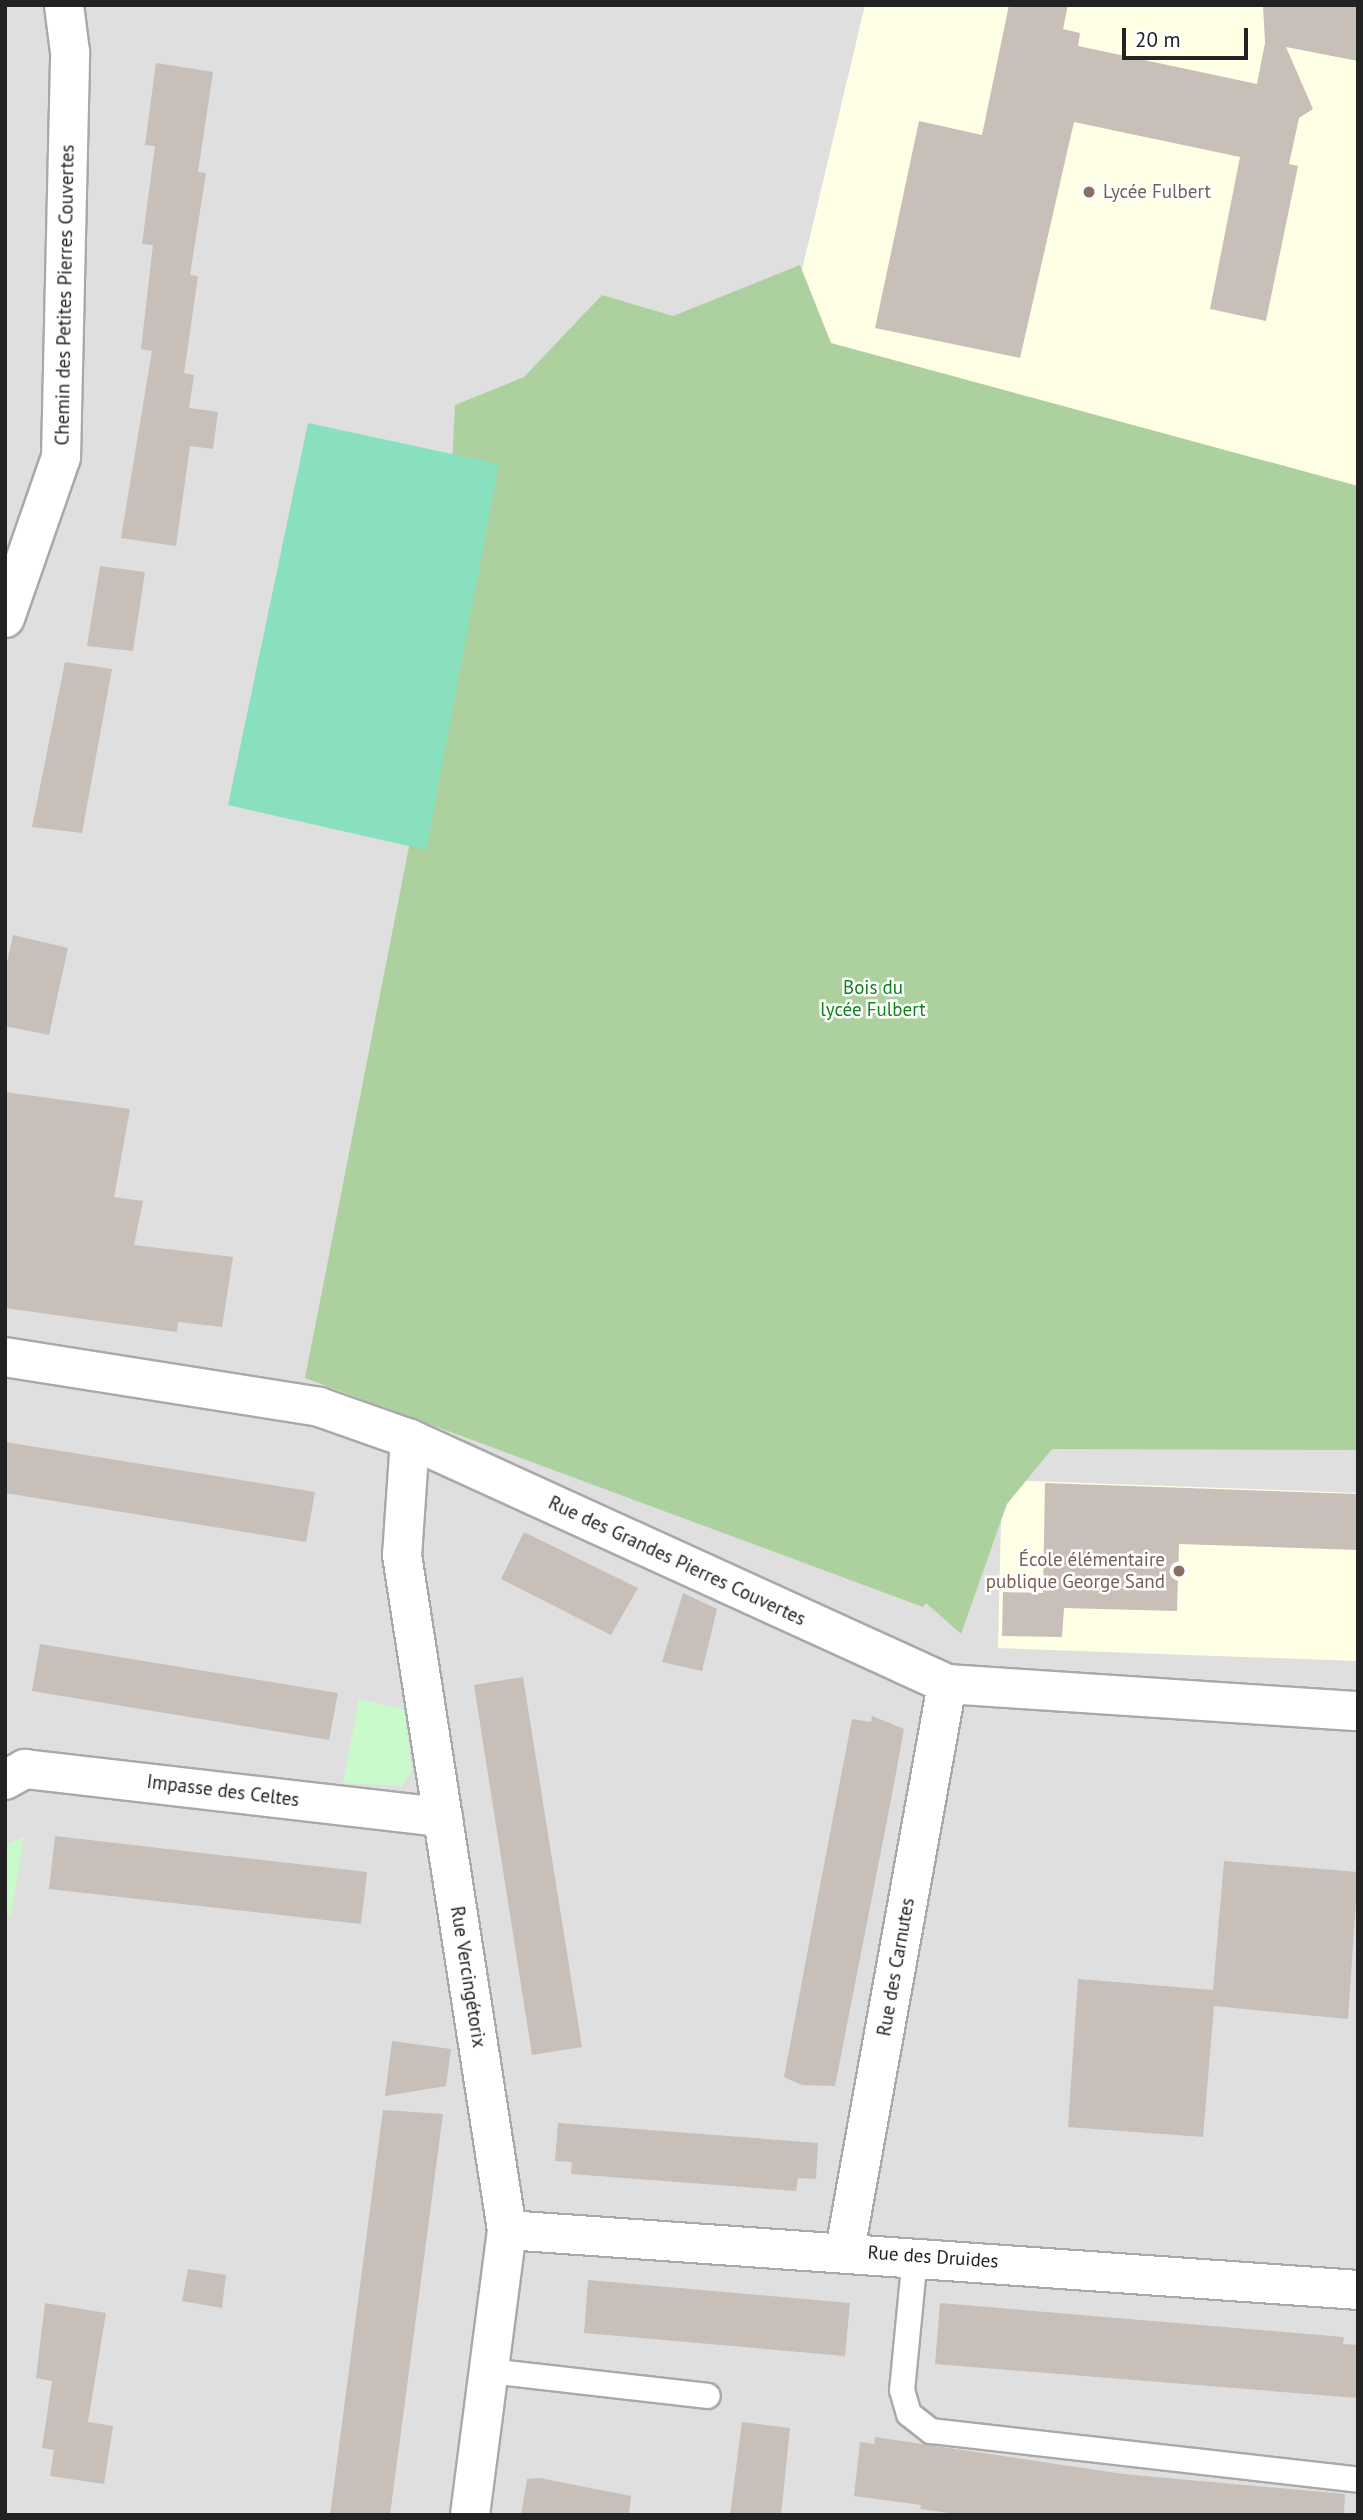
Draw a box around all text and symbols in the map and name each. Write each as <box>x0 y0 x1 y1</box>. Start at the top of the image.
scale bar <box>1125 14 1251 58</box>
text: 20 m <box>1135 26 1181 53</box>
street label: Chemin des Petites Pierres Couvertes <box>51 144 79 446</box>
place label: Lycée Fulbert <box>1103 181 1211 203</box>
marker: Lycée Fulbert <box>1081 184 1097 200</box>
park label: Bois du lycée Fulbert <box>820 977 926 1021</box>
street label: Rue des Grandes Pierres Couvertes <box>545 1491 809 1631</box>
place label: École élémentaire publique George Sand <box>986 1549 1165 1593</box>
marker: École élémentaire publique George Sand <box>1171 1563 1187 1579</box>
street label: Impasse des Celtes <box>145 1770 301 1812</box>
street label: Rue des Carnutes <box>873 1896 919 2038</box>
street label: Rue Vercingétorix <box>446 1904 490 2050</box>
street label: Rue des Druides <box>867 2241 999 2273</box>

